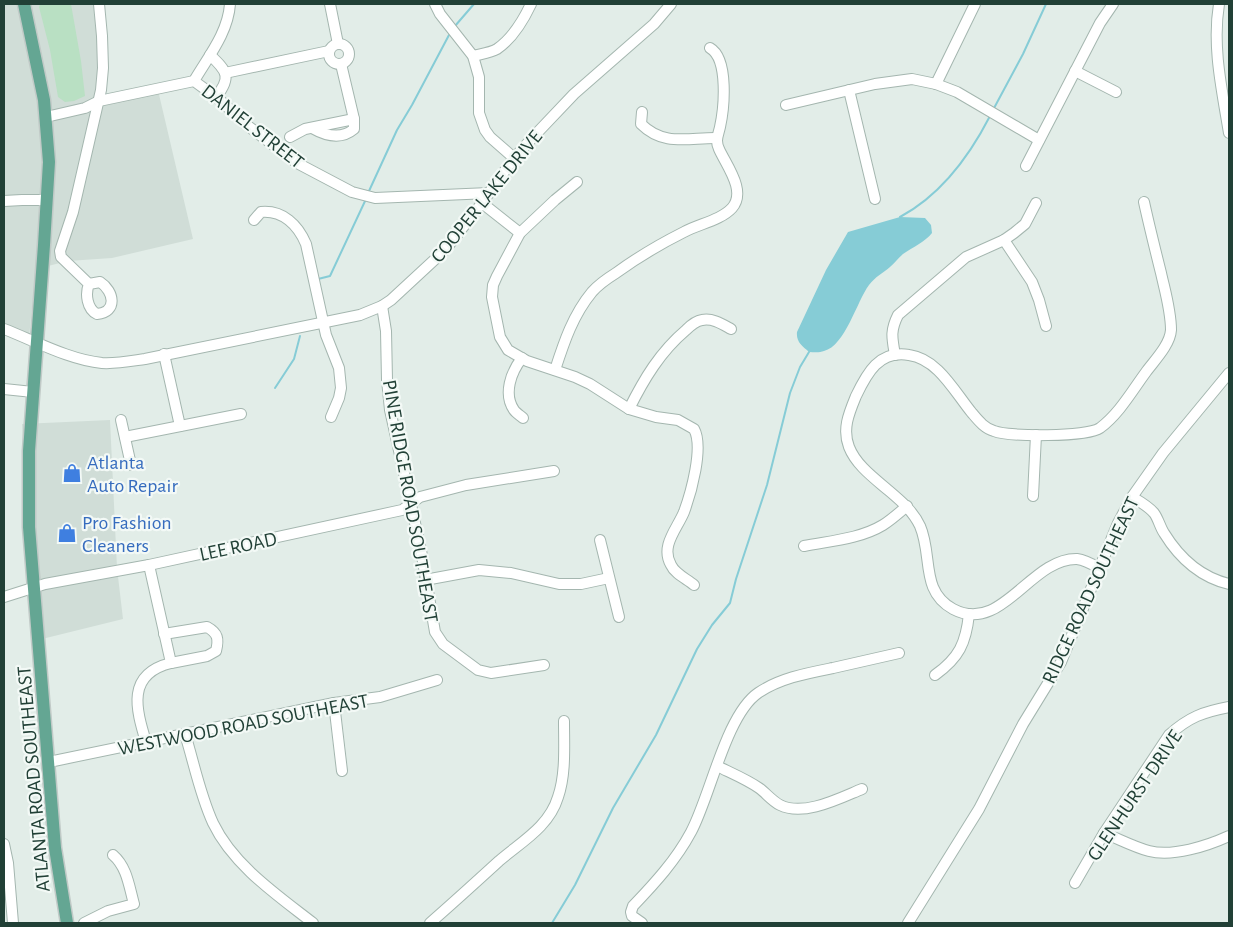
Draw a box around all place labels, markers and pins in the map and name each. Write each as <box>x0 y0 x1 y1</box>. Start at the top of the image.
place label: Atlanta Auto Repair <box>87 453 178 496</box>
shop icon: Atlanta Auto Repair <box>61 462 83 484</box>
place label: Pro Fashion Cleaners <box>82 513 172 556</box>
shop icon: Pro Fashion Cleaners <box>56 522 78 544</box>

